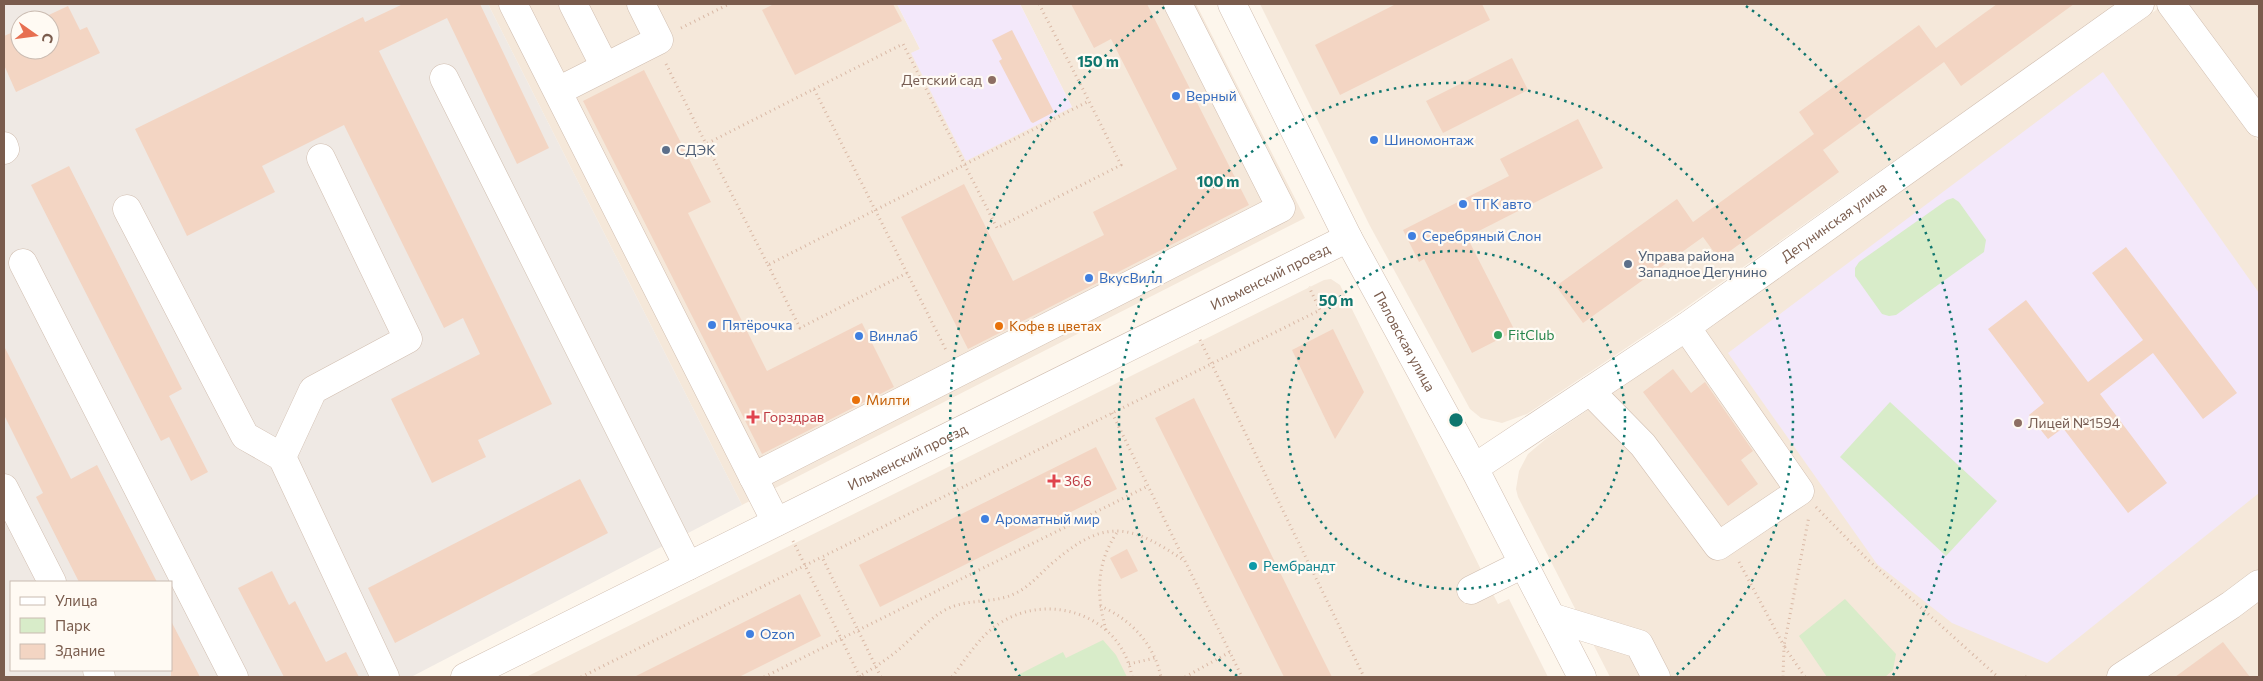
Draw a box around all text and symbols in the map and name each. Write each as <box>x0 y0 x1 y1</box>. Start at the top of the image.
north arrow <box>10 10 60 60</box>
text: С <box>39 32 58 45</box>
text: 150 m <box>1077 52 1119 70</box>
place label: Детский сад <box>902 71 982 88</box>
marker: Детский сад <box>986 74 998 86</box>
place label: Верный <box>1186 87 1237 104</box>
marker: Верный <box>1170 90 1182 102</box>
place label: Шиномонтаж <box>1384 131 1474 148</box>
marker: Шиномонтаж <box>1368 134 1380 146</box>
place label: СДЭК <box>676 141 716 158</box>
marker: СДЭК <box>660 144 672 156</box>
text: 100 m <box>1197 172 1239 190</box>
street label: Дегунинская улица <box>1777 178 1890 265</box>
place label: ТГК авто <box>1473 195 1532 212</box>
marker: ТГК авто <box>1457 198 1469 210</box>
place label: Серебряный Слон <box>1422 227 1541 244</box>
marker: Серебряный Слон <box>1406 230 1418 242</box>
street label: Ильменский проезд <box>1207 239 1332 313</box>
place label: Управа района Западное Дегунино <box>1638 247 1767 280</box>
marker: Управа района Западное Дегунино <box>1622 258 1634 270</box>
place label: ВкусВилл <box>1099 269 1163 286</box>
marker: ВкусВилл <box>1083 272 1095 284</box>
street label: Пяловская улица <box>1371 288 1439 394</box>
text: 50 m <box>1319 291 1353 309</box>
place label: Пятёрочка <box>722 316 792 333</box>
place label: Кофе в цветах <box>1009 317 1102 334</box>
marker: Пятёрочка <box>706 319 718 331</box>
marker: Кофе в цветах <box>993 320 1005 332</box>
place label: FitClub <box>1508 326 1555 343</box>
place label: Винлаб <box>869 327 918 344</box>
marker: FitClub <box>1492 329 1504 341</box>
marker: Винлаб <box>853 330 865 342</box>
place label: Милти <box>866 391 910 408</box>
marker: Милти <box>850 394 862 406</box>
place label: Горздрав <box>763 408 824 425</box>
marker: Горздрав <box>747 411 759 423</box>
centre of rings <box>1447 411 1465 429</box>
place label: Лицей №1594 <box>2028 414 2121 431</box>
marker: Лицей №1594 <box>2012 417 2024 429</box>
street label: Ильменский проезд <box>845 420 970 493</box>
place label: 36,6 <box>1064 472 1092 489</box>
marker: 36,6 <box>1048 475 1060 487</box>
place label: Ароматный мир <box>995 510 1100 527</box>
marker: Ароматный мир <box>979 513 991 525</box>
place label: Рембрандт <box>1263 557 1336 574</box>
marker: Рембрандт <box>1247 560 1259 572</box>
legend <box>10 581 172 671</box>
text: Улица <box>55 591 97 609</box>
text: Парк <box>55 616 91 634</box>
place label: Ozon <box>760 625 795 642</box>
marker: Ozon <box>744 628 756 640</box>
text: Здание <box>55 641 105 659</box>

